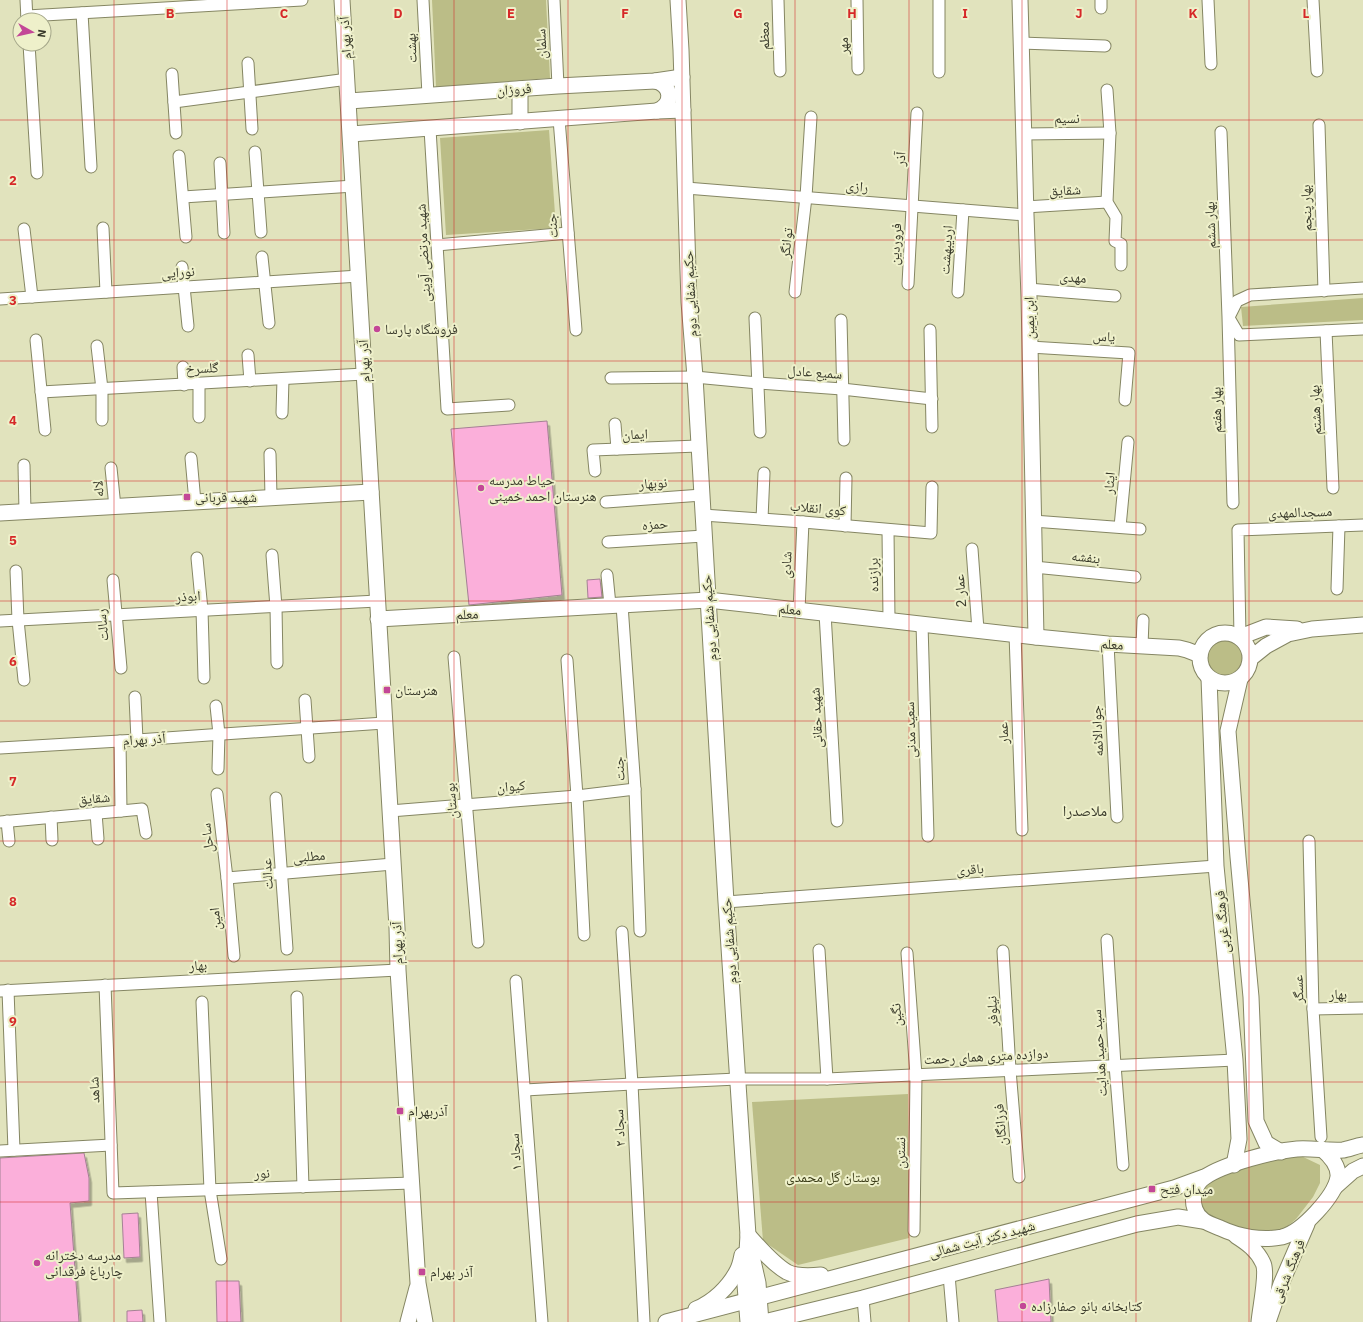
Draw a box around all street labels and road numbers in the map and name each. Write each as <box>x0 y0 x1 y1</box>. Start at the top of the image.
street label: آذر بهرام <box>334 15 356 60</box>
street label: معظم <box>755 22 774 50</box>
street label: سلمان <box>531 28 551 60</box>
street label: بهشت <box>401 32 421 63</box>
street label: مهر <box>834 37 852 56</box>
street label: فروزان <box>496 79 532 99</box>
street label: نسیم <box>1054 109 1080 128</box>
street label: آذر <box>891 151 909 168</box>
street label: رازی <box>845 176 869 196</box>
street label: شقایق <box>1049 180 1081 201</box>
street label: بهار پنجم <box>1296 184 1317 232</box>
street label: بهار ششم <box>1200 201 1221 249</box>
street label: شهید مرتضی آوینی <box>411 203 435 303</box>
street label: جنت <box>542 213 562 239</box>
street label: فروردین <box>885 222 905 266</box>
street label: اردیبهشت <box>935 225 957 275</box>
street label: توانگر <box>775 227 797 260</box>
street label: حکیم شفایی دوم <box>679 250 702 337</box>
street label: نورایی <box>161 262 196 282</box>
street label: مهدی <box>1059 267 1087 287</box>
street label: ابن یمین <box>1020 297 1038 339</box>
street label: یاس <box>1092 326 1116 346</box>
street label: آذر بهرام <box>354 339 375 383</box>
street label: گلسرخ <box>185 358 219 379</box>
street label: سمیع عادل <box>787 361 843 384</box>
street label: بهار هشتم <box>1305 384 1326 436</box>
street label: بهار هفتم <box>1207 386 1226 433</box>
street label: ایمان <box>622 425 648 443</box>
street label: ایثار <box>1099 471 1119 496</box>
street label: نوبهار <box>637 473 668 493</box>
street label: لاله <box>88 480 108 498</box>
street label: کوی انقلاب <box>789 497 847 519</box>
street label: مسجدالمهدی <box>1268 502 1332 522</box>
street label: حمزه <box>641 514 669 534</box>
street label: بنفشه <box>1071 547 1101 567</box>
street label: شادی <box>777 551 795 579</box>
street label: برازنده <box>864 557 882 592</box>
street label: حکیم شفایی دوم <box>697 574 722 662</box>
street label: عمار 2 <box>950 574 970 608</box>
street label: ابوذر <box>174 586 201 606</box>
street label: معلم <box>778 599 802 620</box>
street label: معلم <box>455 604 479 625</box>
street label: رسالت <box>92 608 112 642</box>
street label: معلم <box>1100 634 1124 655</box>
street label: شهید حقانی <box>805 687 827 749</box>
street label: سعید مدنی <box>900 701 920 759</box>
street label: جوادالائمه <box>1087 705 1107 757</box>
street label: عمار <box>994 722 1012 745</box>
street label: آذر بهرام <box>122 728 167 750</box>
street label: جنت <box>609 756 629 782</box>
street label: کیوان <box>496 776 526 796</box>
street label: بوستان <box>440 782 462 820</box>
street label: شقایق <box>77 788 111 809</box>
street label: ساحل <box>196 822 218 854</box>
street label: مطلبی <box>292 846 326 866</box>
street label: عدالت <box>257 858 277 890</box>
street label: باقری <box>956 859 985 879</box>
street label: فرهنگ غربی <box>1210 890 1234 954</box>
street label: حکیم شفایی دوم <box>717 897 742 985</box>
street label: امین <box>205 907 225 931</box>
street label: آذر بهرام <box>387 921 408 965</box>
street label: بهار <box>187 956 208 975</box>
street label: عسگر <box>1289 975 1307 1004</box>
street label: بهار <box>1328 985 1347 1003</box>
street label: نیلوفر <box>982 995 1002 1028</box>
street label: نگین <box>886 1003 906 1027</box>
street label: سید حمید هدایت <box>1087 1009 1111 1097</box>
street label: دوازده متری همای رحمت <box>923 1044 1049 1068</box>
street label: شاهد <box>85 1076 103 1104</box>
street label: فرزانگان <box>989 1103 1011 1147</box>
street label: سجاد ۲ <box>609 1109 629 1147</box>
street label: سجاد ۱ <box>505 1133 525 1171</box>
street label: نسترن <box>891 1137 909 1169</box>
street label: نور <box>253 1164 270 1182</box>
street label: شهید دکتر آیت شمالی <box>927 1216 1037 1262</box>
street label: فرهنگ شرقی <box>1267 1236 1309 1306</box>

